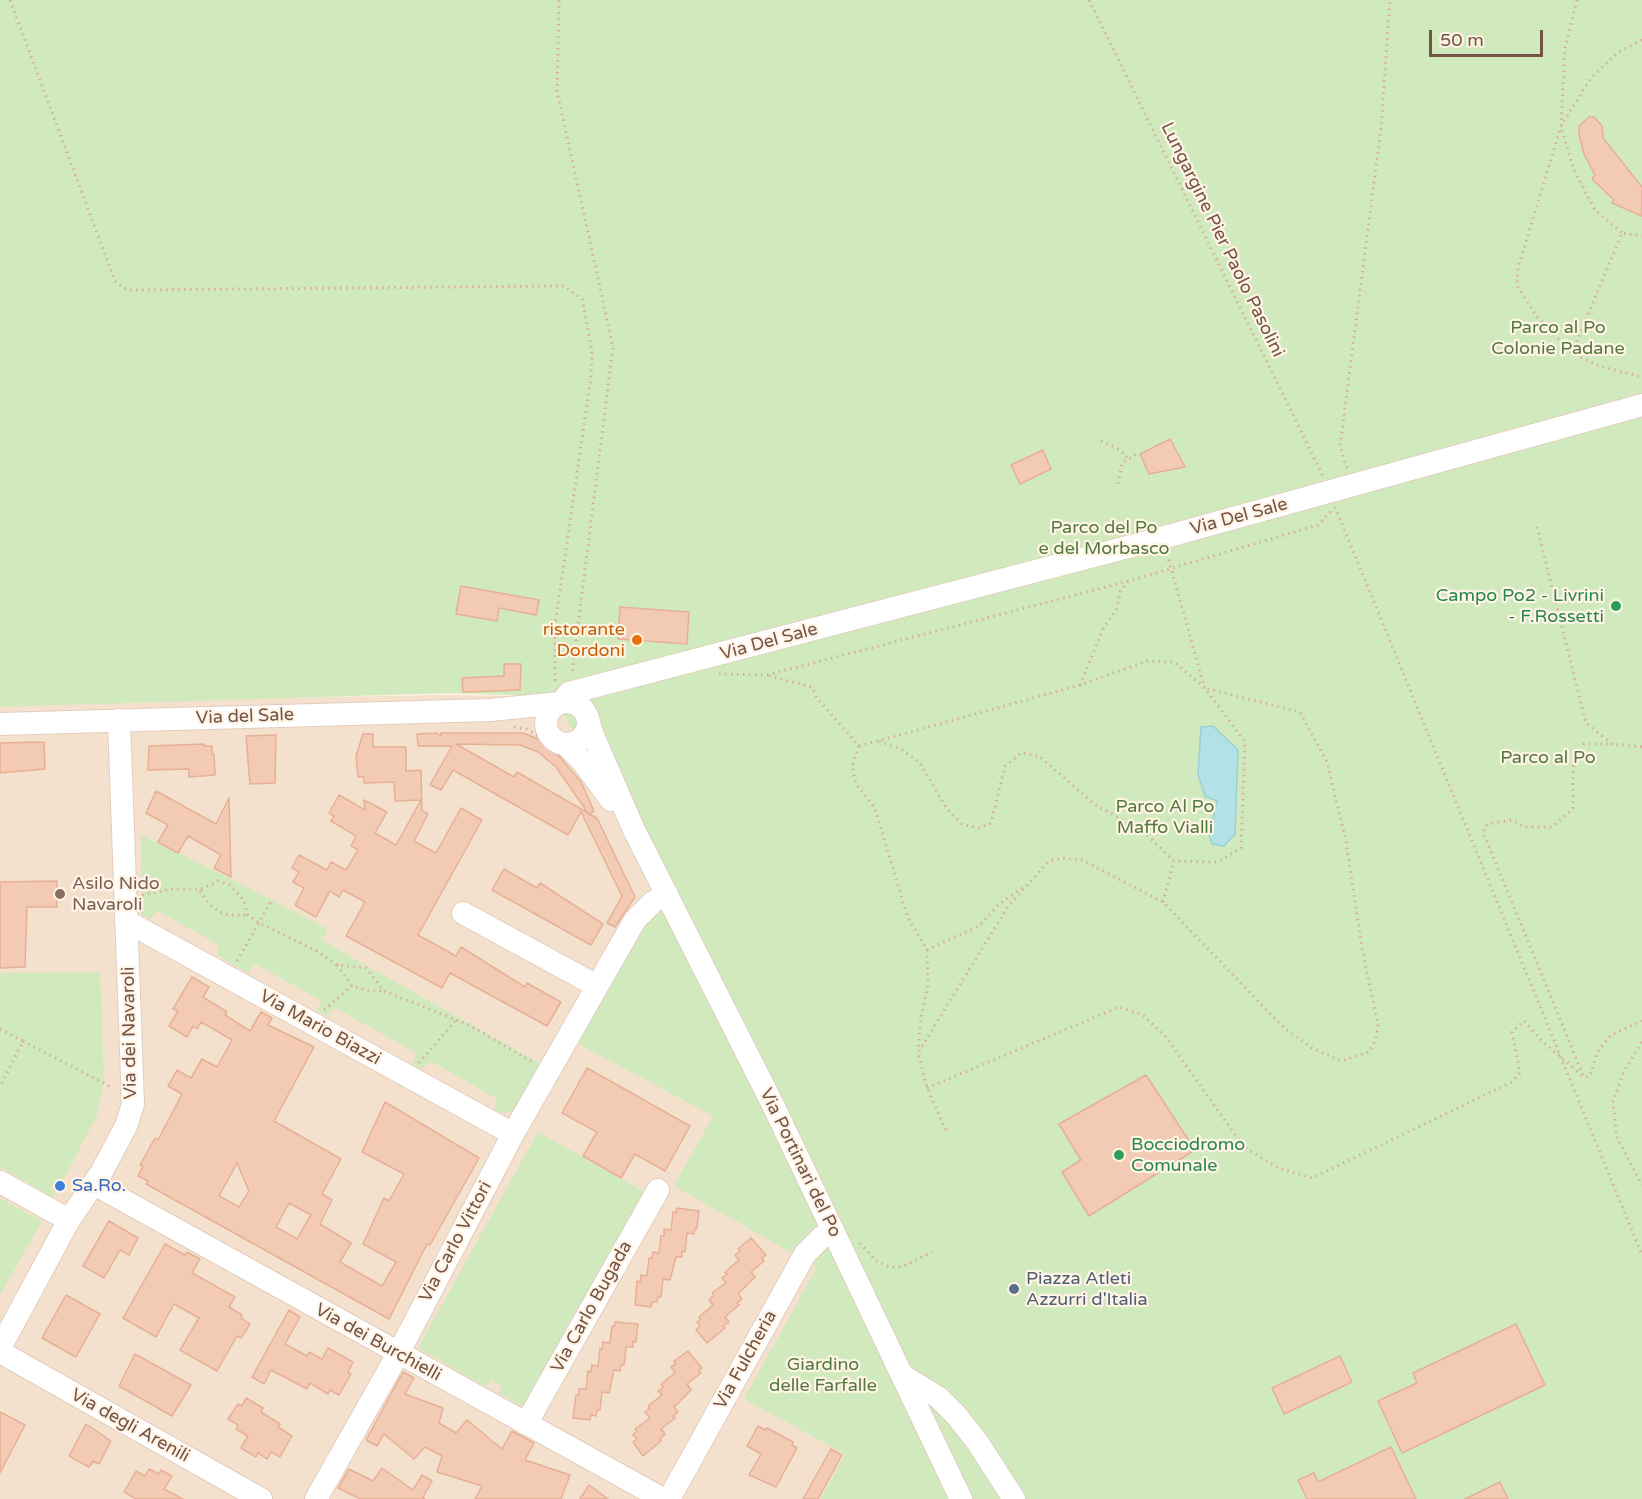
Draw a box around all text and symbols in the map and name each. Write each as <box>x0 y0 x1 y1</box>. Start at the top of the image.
scale bar <box>1432 18 1546 56</box>
text: 50 m <box>1440 29 1484 51</box>
street label: Lungargine Pier Paolo Pasolini <box>1156 119 1288 361</box>
park label: Parco al Po Colonie Padane <box>1491 317 1625 360</box>
street label: Via Del Sale <box>1188 494 1290 540</box>
park label: Parco del Po e del Morbasco <box>1038 517 1170 560</box>
place label: Campo Po2 - Livrini - F.Rossetti <box>1436 585 1604 628</box>
marker: Campo Po2 - Livrini - F.Rossetti <box>1609 599 1623 613</box>
place label: ristorante Dordoni <box>543 619 625 662</box>
street label: Via Del Sale <box>718 619 820 665</box>
marker: ristorante Dordoni <box>630 633 644 647</box>
street label: Via del Sale <box>196 704 294 730</box>
park label: Parco al Po <box>1500 747 1596 769</box>
park label: Parco Al Po Maffo Vialli <box>1116 796 1214 838</box>
place label: Asilo Nido Navaroli <box>72 873 160 916</box>
marker: Asilo Nido Navaroli <box>53 887 67 901</box>
street label: Via dei Navaroli <box>118 966 142 1100</box>
street label: Via Mario Biazzi <box>256 986 384 1070</box>
street label: Via Portinari del Po <box>755 1085 845 1241</box>
place label: Bocciodromo Comunale <box>1131 1134 1245 1176</box>
marker: Bocciodromo Comunale <box>1112 1148 1126 1162</box>
place label: Sa.Ro. <box>72 1175 126 1197</box>
street label: Via Carlo Vittori <box>415 1178 497 1306</box>
marker: Sa.Ro. <box>53 1179 67 1193</box>
street label: Via Carlo Bugada <box>547 1237 637 1377</box>
place label: Piazza Atleti Azzurri d'Italia <box>1026 1268 1148 1310</box>
marker: Piazza Atleti Azzurri d'Italia <box>1007 1282 1021 1296</box>
street label: Via dei Burchielli <box>311 1299 445 1387</box>
street label: Via Fulcheria <box>710 1307 782 1413</box>
park label: Giardino delle Farfalle <box>769 1354 877 1396</box>
street label: Via degli Arenili <box>67 1384 193 1468</box>

